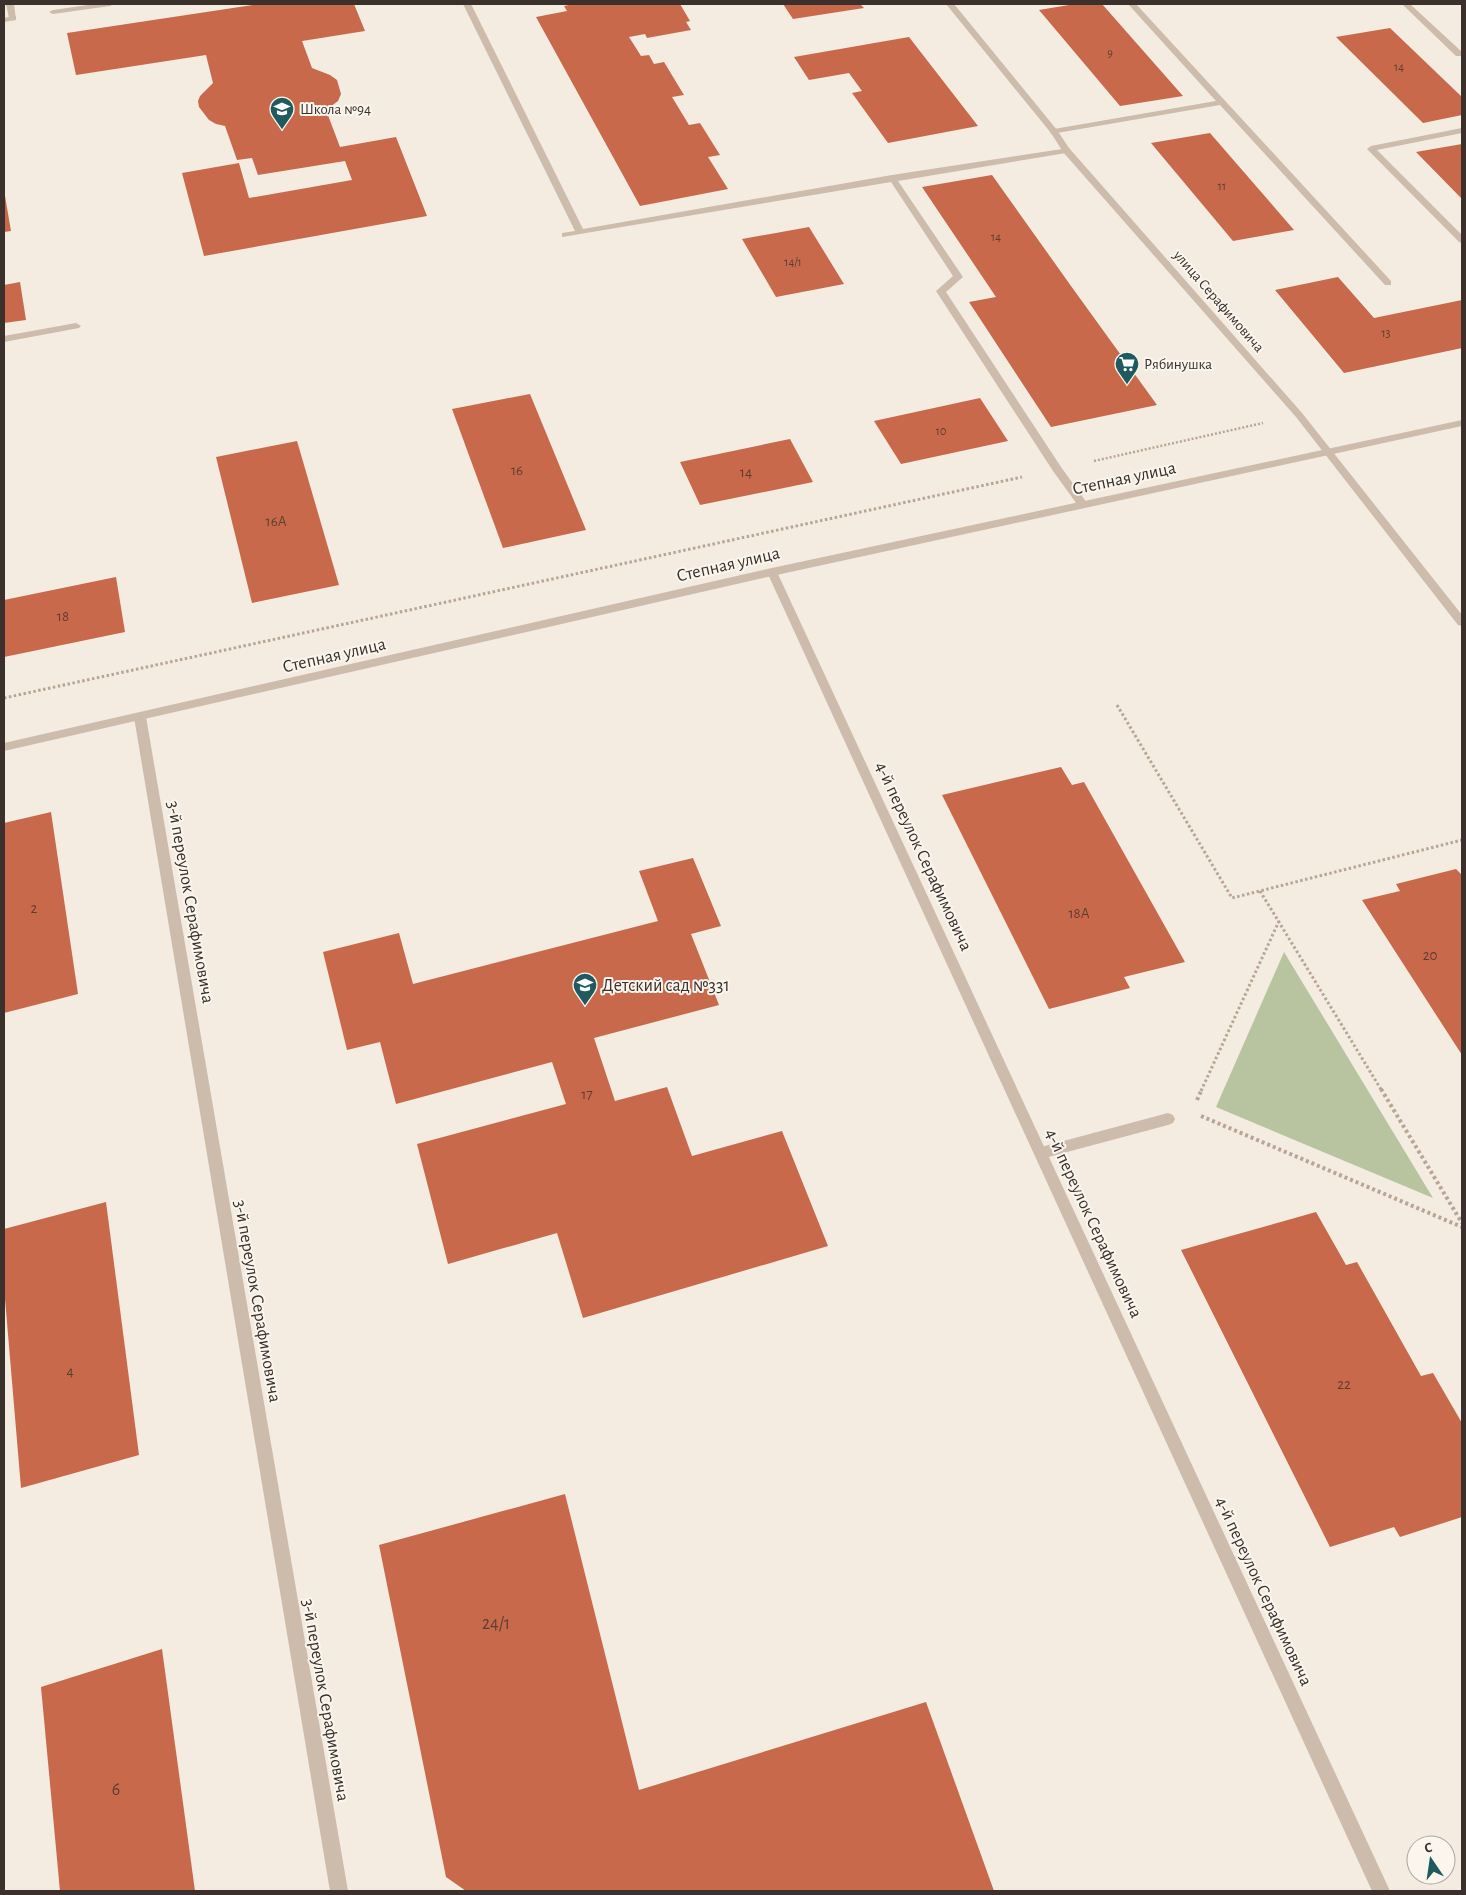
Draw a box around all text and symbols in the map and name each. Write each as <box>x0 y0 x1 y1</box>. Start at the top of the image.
house number: 9 <box>1107 47 1113 59</box>
house number: 14 <box>1394 61 1404 73</box>
school or university icon: Школа №94 <box>269 96 295 130</box>
place label: Школа №94 <box>300 102 371 117</box>
house number: 11 <box>1218 180 1226 192</box>
house number: 14 <box>991 231 1001 243</box>
street label: улица Серафимовича <box>1170 247 1267 355</box>
house number: 14/1 <box>784 256 802 268</box>
house number: 13 <box>1381 327 1391 339</box>
supermarket icon: Рябинушка <box>1114 351 1140 385</box>
place label: Рябинушка <box>1144 357 1212 372</box>
house number: 10 <box>936 425 946 437</box>
street label: Степная улица <box>1071 459 1178 499</box>
house number: 16 <box>511 463 523 478</box>
house number: 14 <box>740 465 752 480</box>
house number: 16А <box>265 514 287 529</box>
street label: Степная улица <box>675 544 782 586</box>
house number: 18 <box>57 609 69 624</box>
street label: Степная улица <box>281 635 388 677</box>
street label: 4-й переулок Серафимовича <box>871 759 975 954</box>
street label: 3-й переулок Серафимовича <box>163 800 217 1005</box>
house number: 2 <box>31 901 38 916</box>
house number: 18А <box>1068 906 1090 921</box>
house number: 20 <box>1423 948 1437 963</box>
school or university icon: Детский сад №331 <box>572 972 598 1006</box>
place label: Детский сад №331 <box>602 977 730 995</box>
house number: 17 <box>581 1087 593 1102</box>
street label: 4-й переулок Серафимовича <box>1041 1126 1145 1321</box>
street label: 3-й переулок Серафимовича <box>230 1199 284 1404</box>
house number: 4 <box>66 1364 74 1379</box>
house number: 22 <box>1337 1377 1351 1392</box>
street label: 4-й переулок Серафимовича <box>1211 1494 1315 1689</box>
street label: 3-й переулок Серафимовича <box>298 1598 352 1803</box>
house number: 24/1 <box>482 1615 510 1633</box>
house number: 6 <box>112 1781 120 1799</box>
north arrow <box>1406 1835 1456 1885</box>
text: С <box>1423 1841 1434 1856</box>

